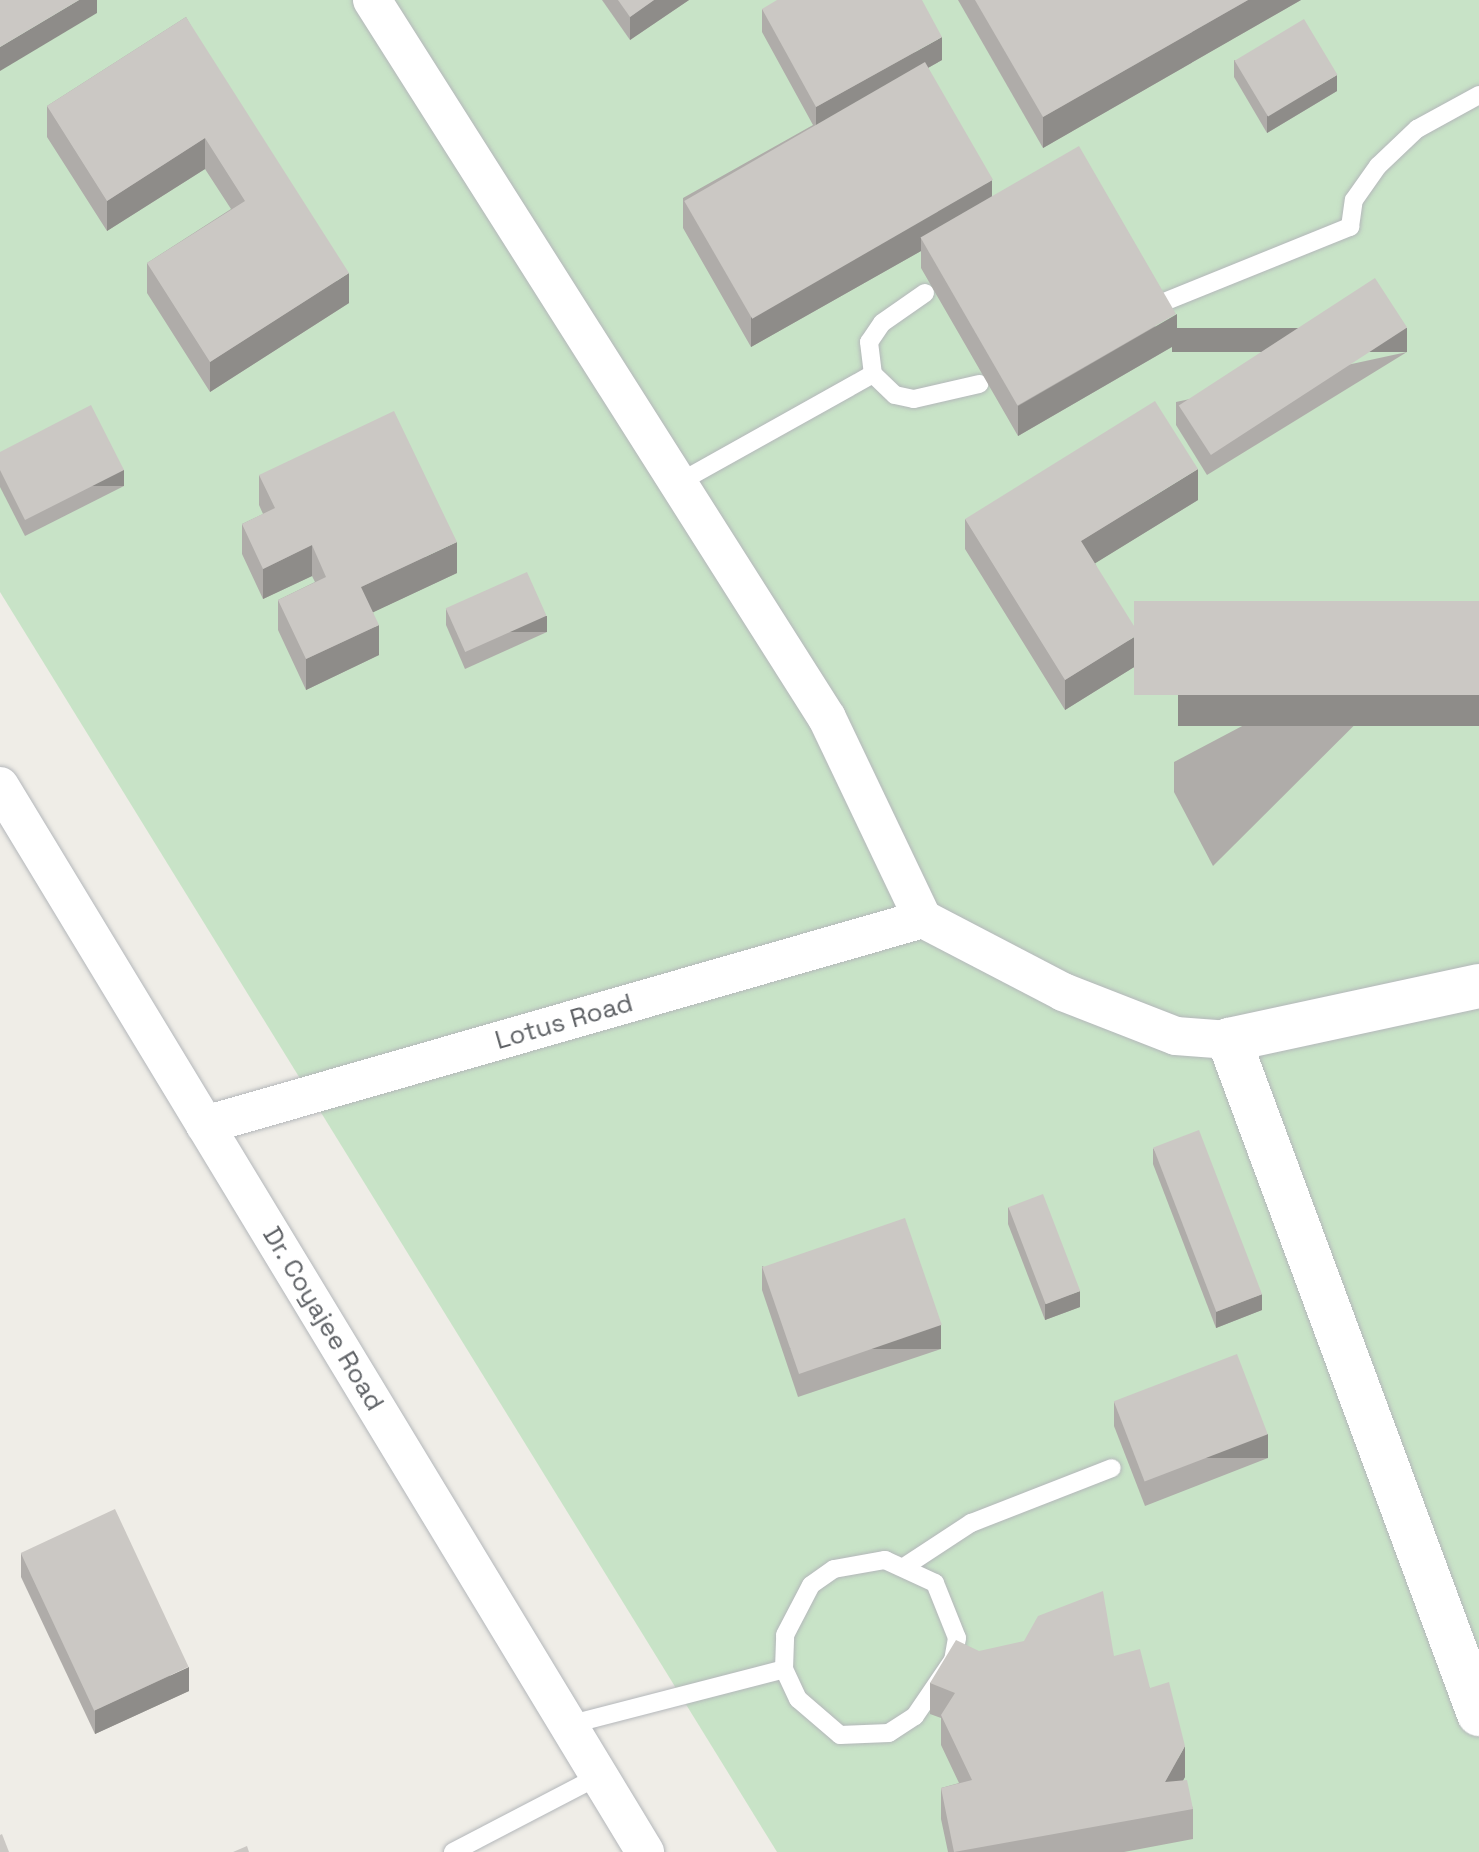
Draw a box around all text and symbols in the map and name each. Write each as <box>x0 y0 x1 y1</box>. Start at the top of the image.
street label: Lotus Road <box>492 987 636 1057</box>
street label: Dr. Coyajee Road <box>256 1221 390 1417</box>

